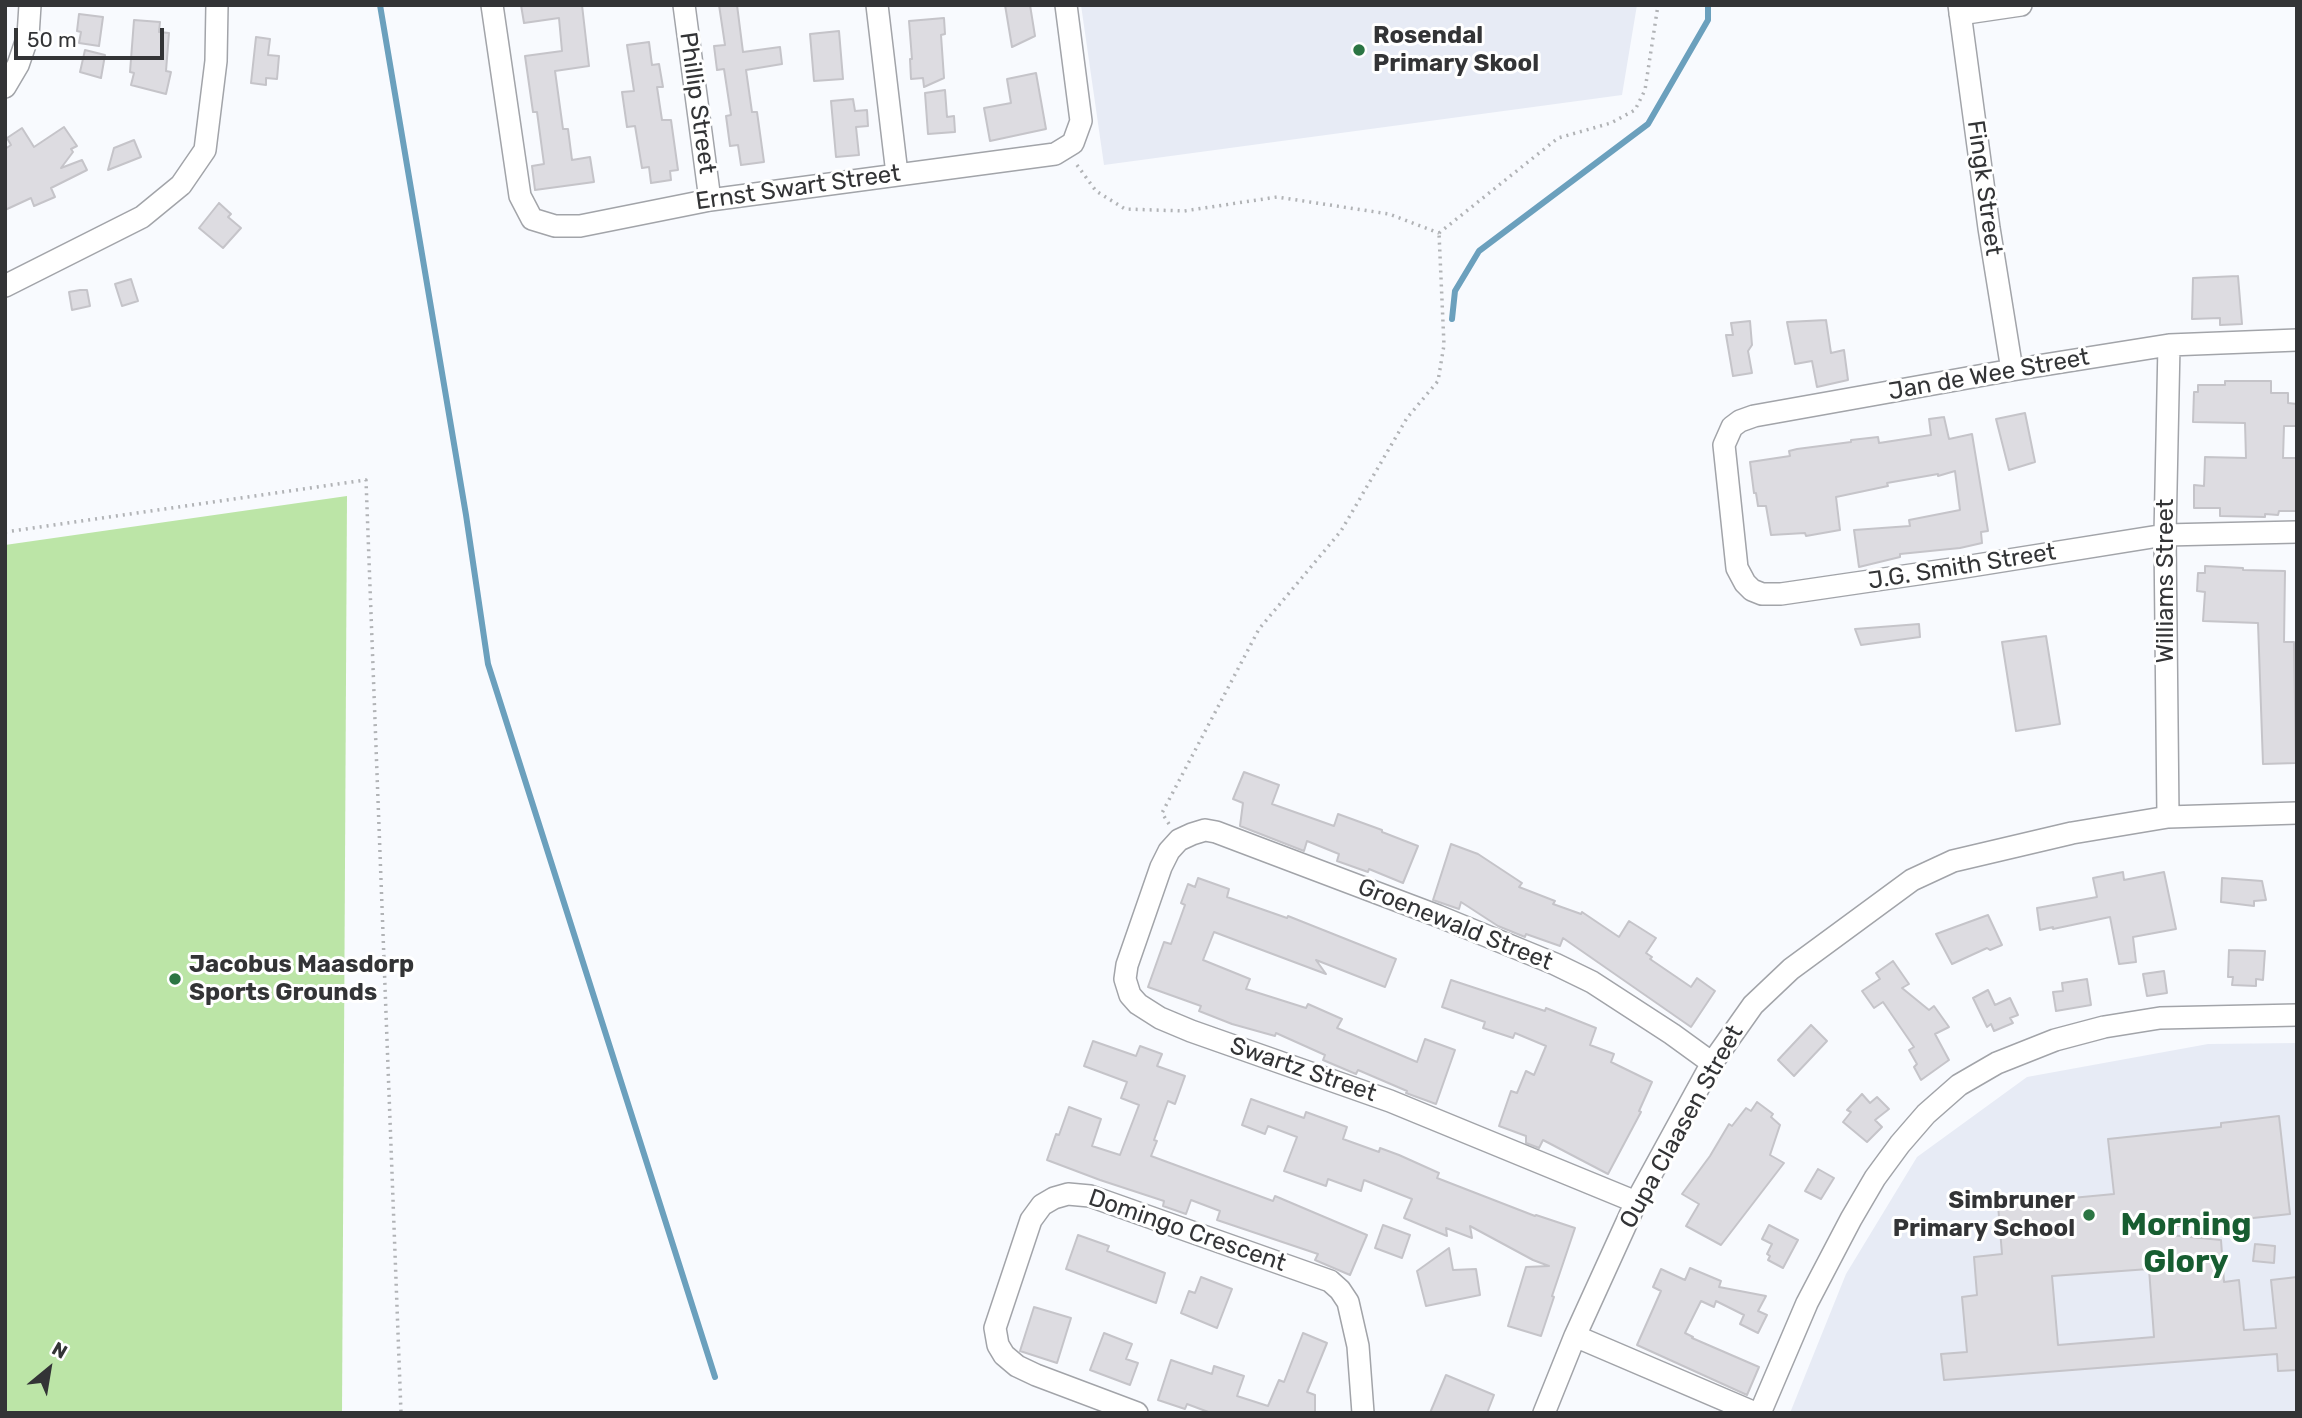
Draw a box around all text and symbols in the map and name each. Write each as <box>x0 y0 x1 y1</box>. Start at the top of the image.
scale bar <box>18 14 168 58</box>
place label: Rosendal Primary Skool <box>1373 22 1539 78</box>
text: 50 m <box>27 27 77 52</box>
street label: Phillip Street <box>673 30 721 176</box>
marker: Rosendal Primary Skool <box>1351 42 1367 58</box>
street label: Fingk Street <box>1960 118 2008 258</box>
street label: Ernst Swart Street <box>694 159 902 217</box>
street label: Jan de Wee Street <box>1886 343 2092 407</box>
street label: Williams Street <box>2152 499 2180 663</box>
street label: J.G. Smith Street <box>1866 538 2058 596</box>
street label: Groenewald Street <box>1353 873 1557 977</box>
place label: Jacobus Maasdorp Sports Grounds <box>189 951 414 1007</box>
marker: Jacobus Maasdorp Sports Grounds <box>167 971 183 987</box>
street label: Oupa Claasen Street <box>1614 1020 1750 1234</box>
street label: Swartz Street <box>1226 1031 1380 1109</box>
street label: Domingo Crescent <box>1084 1184 1290 1278</box>
place label: Simbruner Primary School <box>1893 1187 2075 1243</box>
marker: Simbruner Primary School <box>2081 1207 2097 1223</box>
district label: Morning Glory <box>2120 1207 2252 1282</box>
north arrow <box>14 1334 84 1404</box>
text: N <box>48 1337 71 1364</box>

